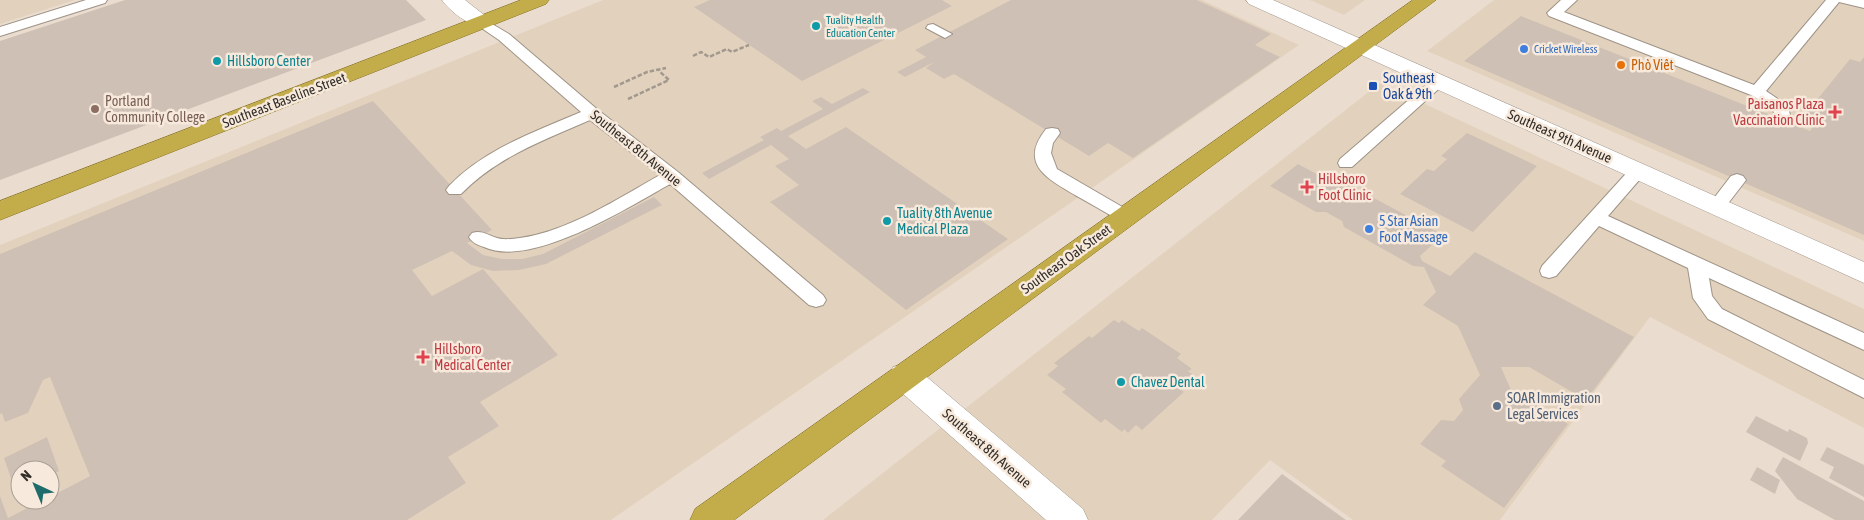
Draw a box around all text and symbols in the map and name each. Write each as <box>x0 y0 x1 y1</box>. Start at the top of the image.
place label: Tuality Health Education Center <box>826 14 895 39</box>
marker: Tuality Health Education Center <box>810 20 822 32</box>
marker: Cricket Wireless <box>1518 43 1530 55</box>
place label: Cricket Wireless <box>1534 43 1598 55</box>
place label: Hillsboro Center <box>227 53 311 69</box>
marker: Hillsboro Center <box>211 55 223 67</box>
place label: Phò Viêt <box>1631 57 1674 73</box>
marker: Phò Viêt <box>1615 59 1627 71</box>
street label: Southeast Baseline Street <box>220 69 348 131</box>
place label: Southeast Oak & 9th <box>1383 70 1435 102</box>
marker: Southeast Oak & 9th <box>1367 80 1379 92</box>
place label: Portland Community College <box>105 93 205 125</box>
place label: Paisanos Plaza Vaccination Clinic <box>1733 96 1825 128</box>
marker: Portland Community College <box>89 103 101 115</box>
marker: Paisanos Plaza Vaccination Clinic <box>1828 105 1842 119</box>
street label: Southeast 9th Avenue <box>1506 106 1614 166</box>
street label: Southeast 8th Avenue <box>587 107 685 189</box>
place label: Hillsboro Foot Clinic <box>1318 171 1372 203</box>
marker: Hillsboro Foot Clinic <box>1300 180 1314 194</box>
place label: Tuality 8th Avenue Medical Plaza <box>897 205 992 237</box>
place label: 5 Star Asian Foot Massage <box>1379 213 1448 245</box>
marker: Tuality 8th Avenue Medical Plaza <box>881 215 893 227</box>
street label: Southeast Oak Street <box>1018 221 1114 297</box>
marker: 5 Star Asian Foot Massage <box>1363 223 1375 235</box>
place label: Hillsboro Medical Center <box>434 341 512 373</box>
marker: Hillsboro Medical Center <box>416 350 430 364</box>
place label: Chavez Dental <box>1131 374 1205 390</box>
marker: Chavez Dental <box>1115 376 1127 388</box>
place label: SOAR Immigration Legal Services <box>1507 390 1601 422</box>
marker: SOAR Immigration Legal Services <box>1491 400 1503 412</box>
street label: Southeast 8th Avenue <box>940 405 1034 491</box>
north arrow <box>10 460 60 510</box>
text: N <box>17 467 34 484</box>

